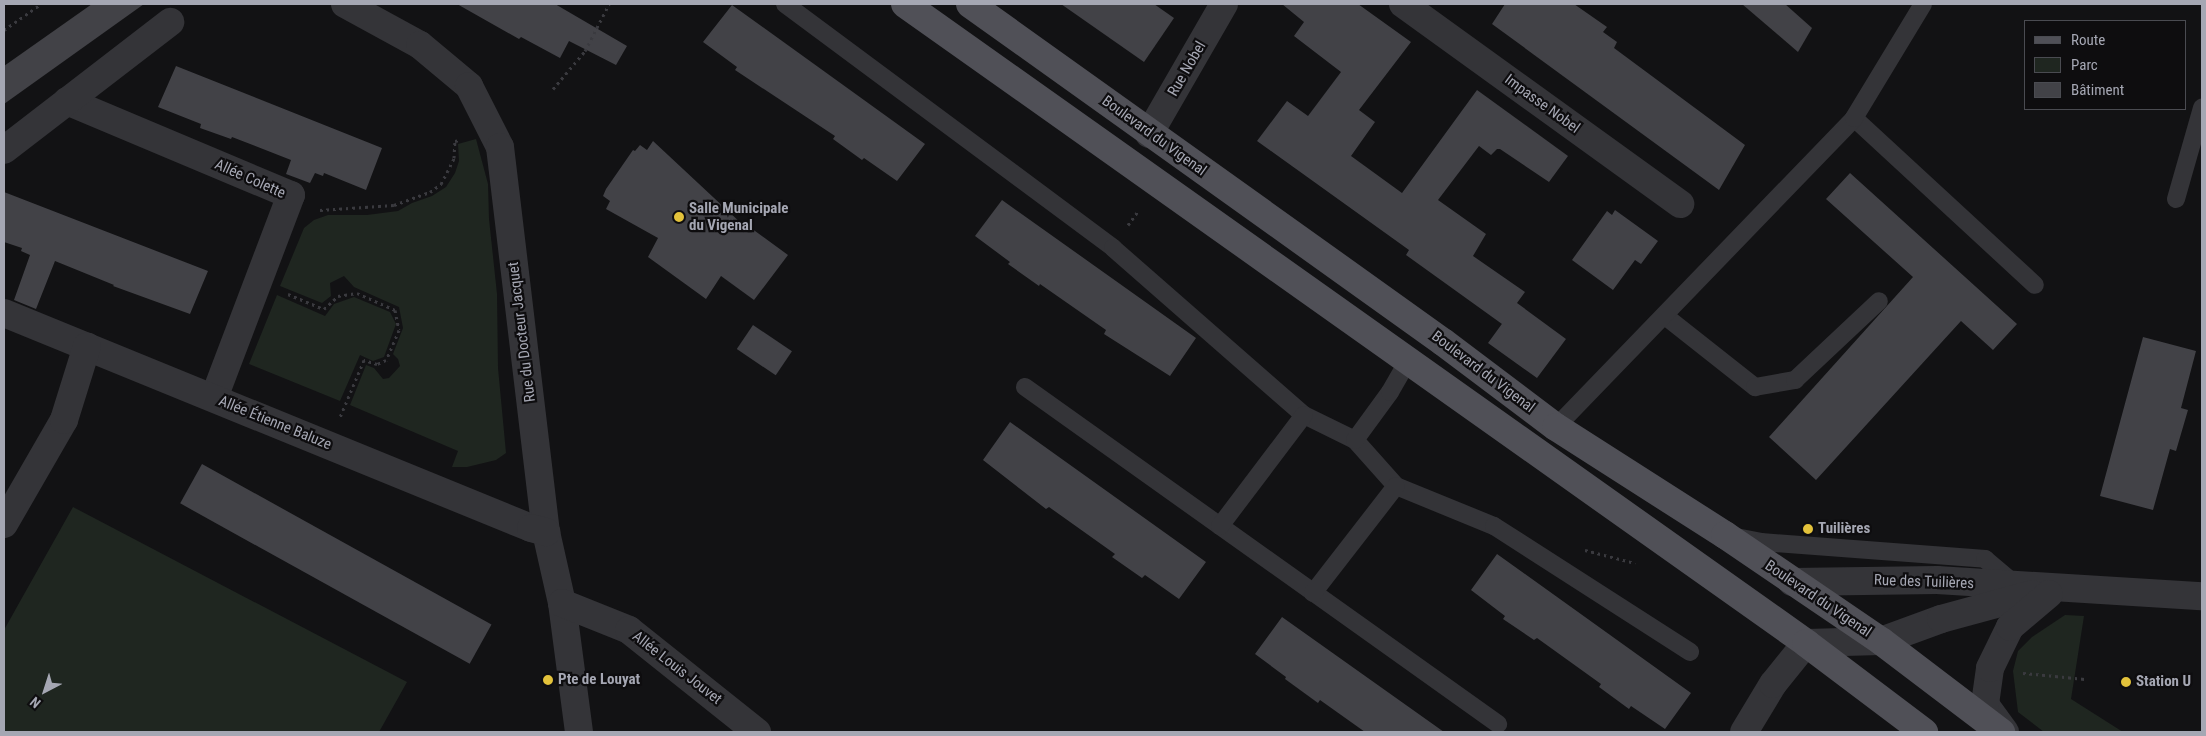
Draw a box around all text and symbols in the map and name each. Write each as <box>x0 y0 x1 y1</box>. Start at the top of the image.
legend <box>2024 20 2186 110</box>
text: Route <box>2071 31 2105 49</box>
street label: Rue Nobel <box>1164 38 1210 100</box>
text: Parc <box>2071 56 2098 74</box>
street label: Impasse Nobel <box>1501 71 1583 137</box>
text: Bâtiment <box>2071 81 2124 99</box>
street label: Boulevard du Vigenal <box>1098 92 1210 180</box>
street label: Allée Colette <box>212 155 288 203</box>
place label: Salle Municipale du Vigenal <box>689 199 788 234</box>
marker: Salle Municipale du Vigenal <box>673 211 685 223</box>
street label: Rue du Docteur Jacquet <box>504 261 540 403</box>
street label: Boulevard du Vigenal <box>1428 327 1538 417</box>
street label: Allée Étienne Baluze <box>216 392 334 454</box>
place label: Tuilières <box>1818 520 1870 538</box>
marker: Tuilières <box>1802 523 1814 535</box>
street label: Boulevard du Vigenal <box>1761 557 1875 641</box>
street label: Rue des Tuilières <box>1873 571 1975 593</box>
street label: Allée Louis Jouvet <box>629 628 725 708</box>
north arrow <box>20 666 70 716</box>
place label: Pte de Louyat <box>558 671 640 689</box>
place label: Station U <box>2136 673 2191 691</box>
marker: Pte de Louyat <box>542 674 554 686</box>
marker: Station U <box>2120 676 2132 688</box>
text: N <box>27 694 44 711</box>

